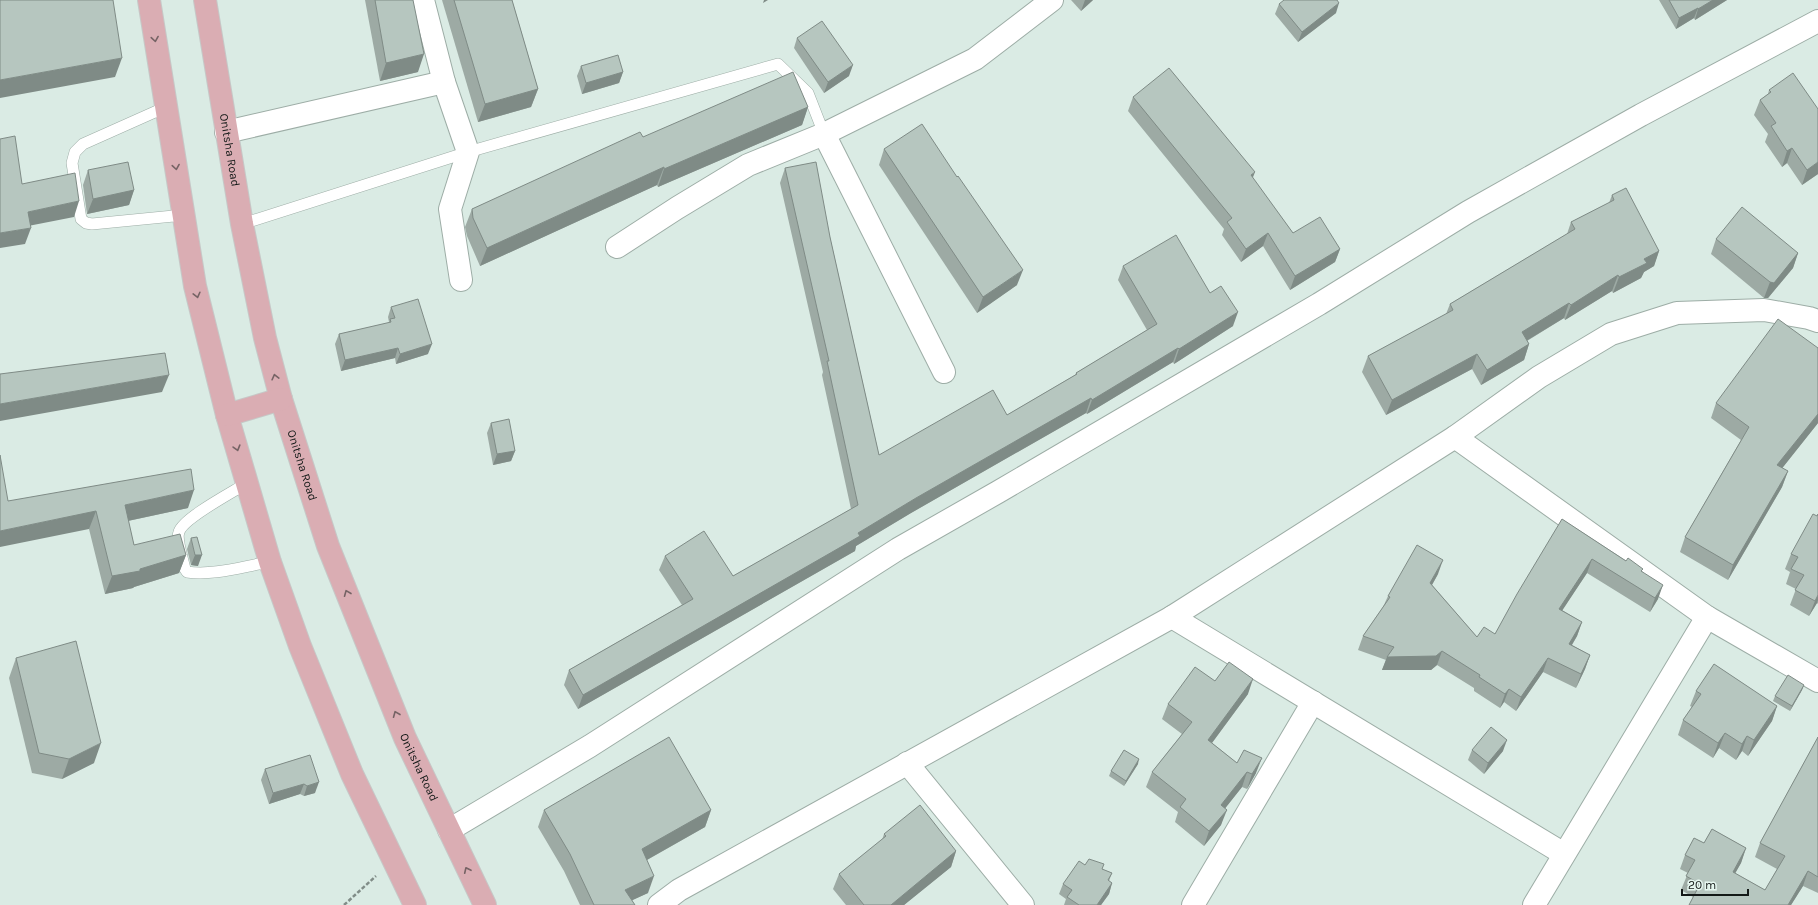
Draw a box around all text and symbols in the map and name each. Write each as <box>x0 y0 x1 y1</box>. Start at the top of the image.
one-way arrow <box>150 35 159 42</box>
street label: Onitsha Road <box>217 112 243 188</box>
one-way arrow <box>171 164 180 170</box>
one-way arrow <box>193 292 201 298</box>
one-way arrow <box>272 374 280 380</box>
street label: Onitsha Road <box>284 428 320 503</box>
one-way arrow <box>232 445 240 451</box>
one-way arrow <box>344 590 352 598</box>
one-way arrow <box>392 710 400 717</box>
street label: Onitsha Road <box>397 731 441 804</box>
one-way arrow <box>464 867 472 874</box>
scale bar <box>1682 871 1748 897</box>
text: 20 m <box>1688 878 1716 892</box>

